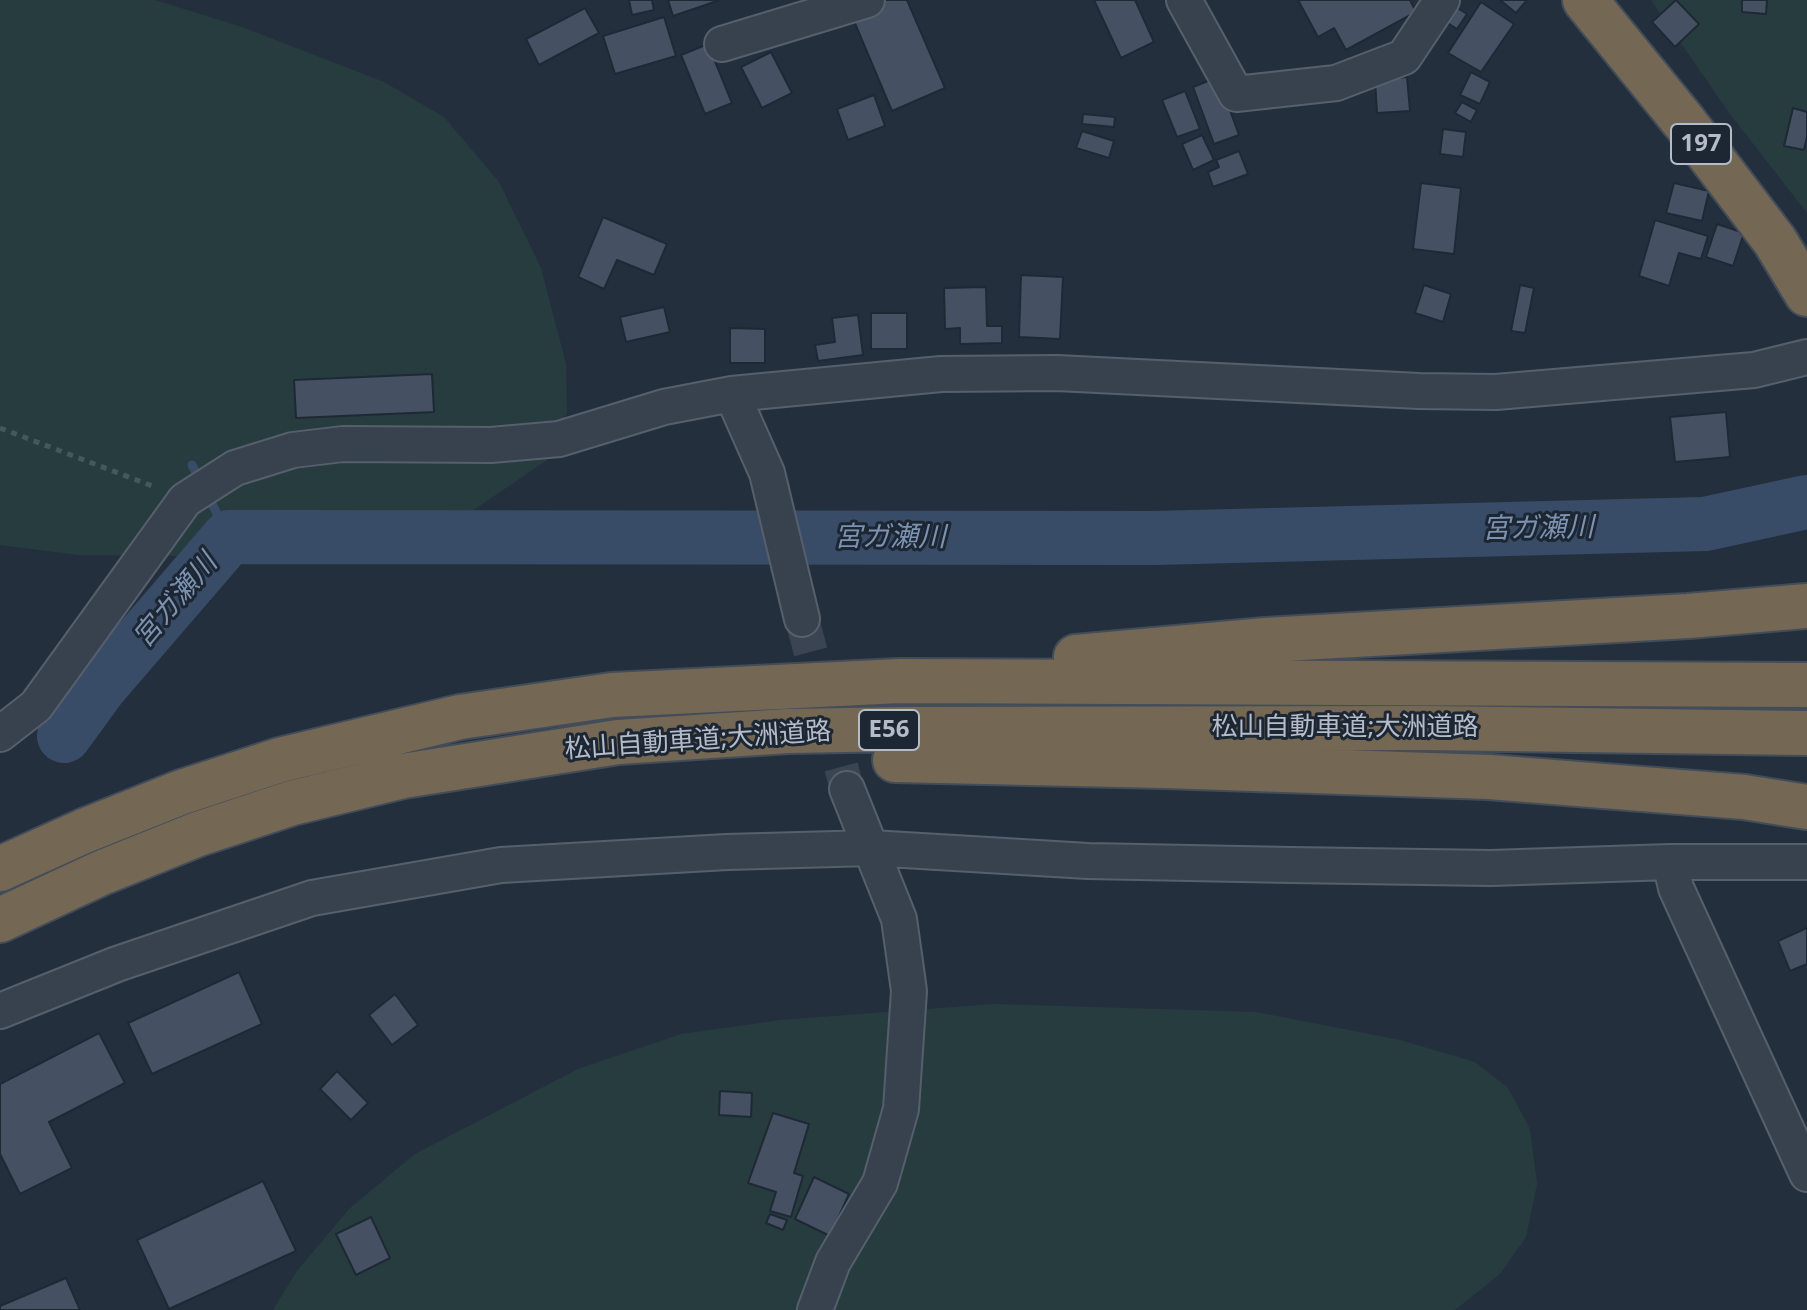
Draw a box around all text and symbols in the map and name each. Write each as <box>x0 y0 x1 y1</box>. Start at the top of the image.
road number: 197 <box>1671 124 1731 164</box>
water label: 宮ガ瀬川 <box>1482 511 1594 547</box>
water label: 宮ガ瀬川 <box>834 521 946 555</box>
water label: 宮ガ瀬川 <box>127 547 225 655</box>
road number: E56 <box>859 710 919 750</box>
street label: 松山自動車道;大洲道路 <box>1212 712 1478 744</box>
street label: 松山自動車道;大洲道路 <box>564 716 832 766</box>

